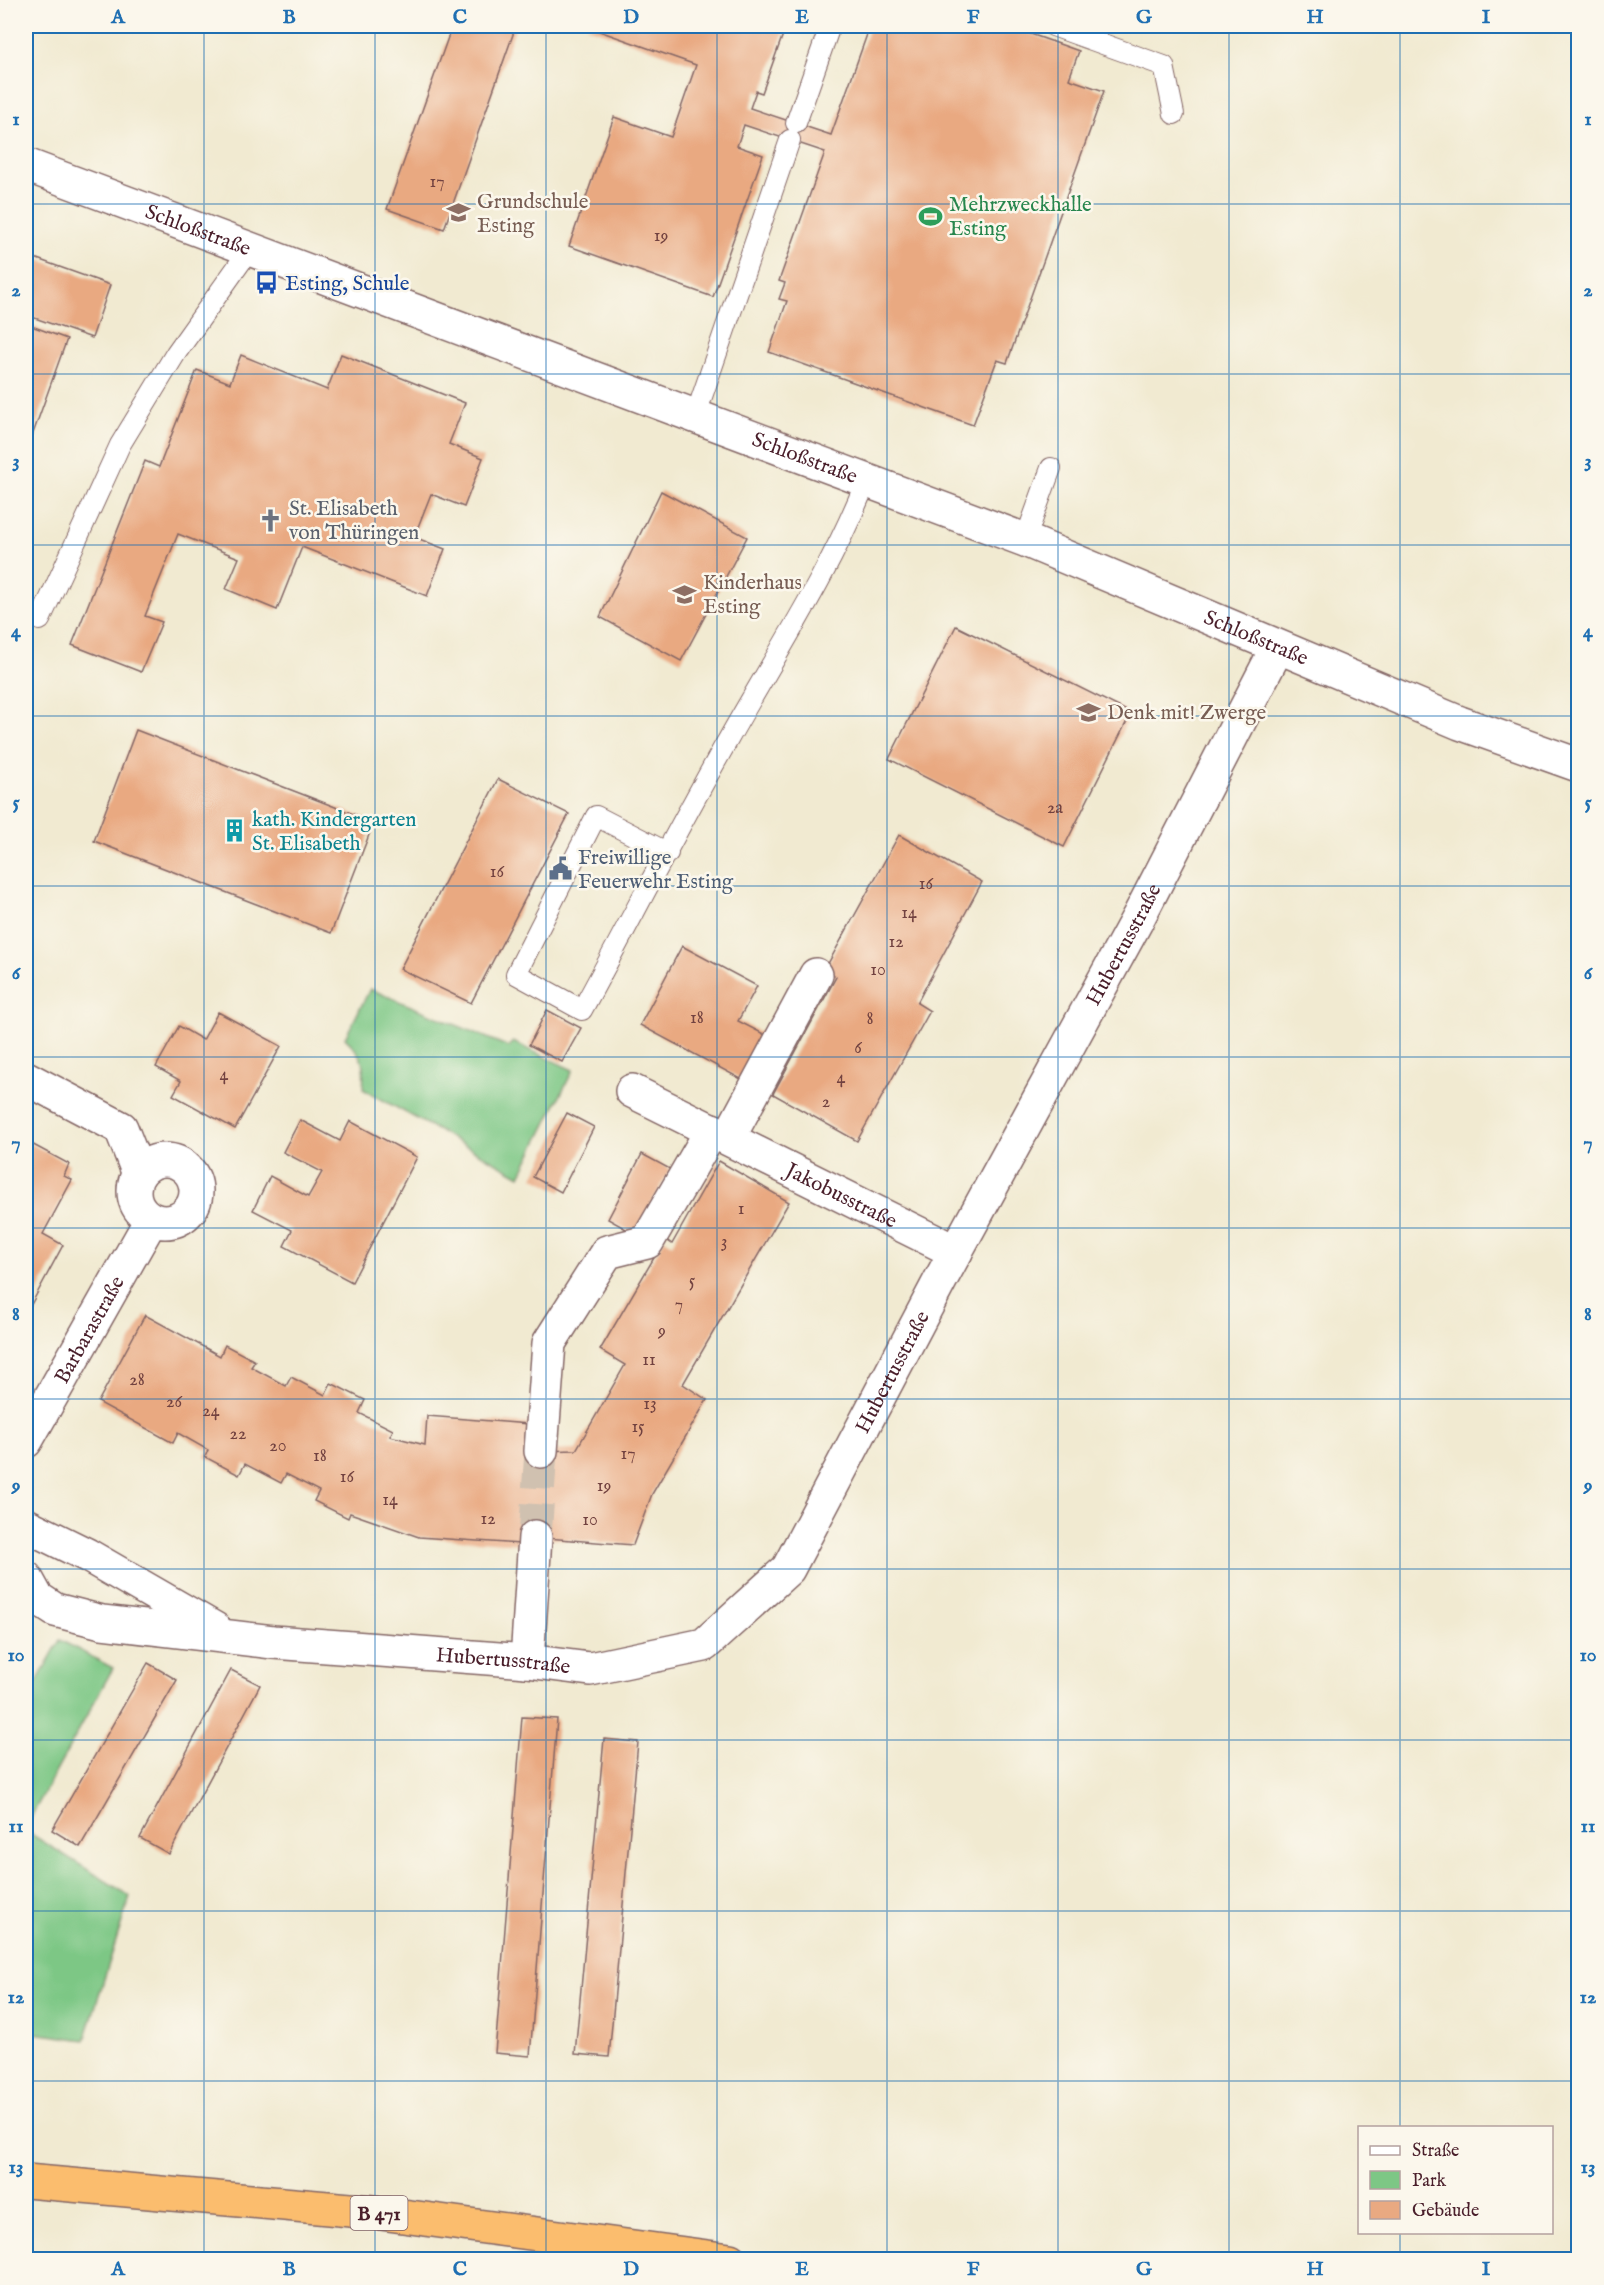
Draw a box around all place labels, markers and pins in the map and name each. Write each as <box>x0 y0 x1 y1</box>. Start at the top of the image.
place label: Grundschule Esting <box>477 189 589 240</box>
place label: Mehrzweckhalle Esting <box>949 192 1092 243</box>
school or university icon: Grundschule Esting <box>446 200 472 226</box>
sports icon: Mehrzweckhalle Esting <box>918 203 944 229</box>
bus stop icon: Esting, Schule <box>254 270 280 296</box>
place label: Esting, Schule <box>285 271 410 298</box>
place label: St. Elisabeth von Thüringen <box>289 496 419 547</box>
church icon: St. Elisabeth von Thüringen <box>258 507 284 533</box>
place label: Kinderhaus Esting <box>703 570 802 621</box>
school or university icon: Kinderhaus Esting <box>672 581 698 607</box>
school or university icon: Denk mit! Zwerge <box>1076 699 1102 725</box>
place label: Denk mit! Zwerge <box>1107 700 1267 727</box>
place label: kath. Kindergarten St. Elisabeth <box>252 807 417 858</box>
building icon: kath. Kindergarten St. Elisabeth <box>221 818 247 844</box>
place label: Freiwillige Feuerwehr Esting <box>578 845 734 896</box>
public building icon: Freiwillige Feuerwehr Esting <box>547 856 573 882</box>

